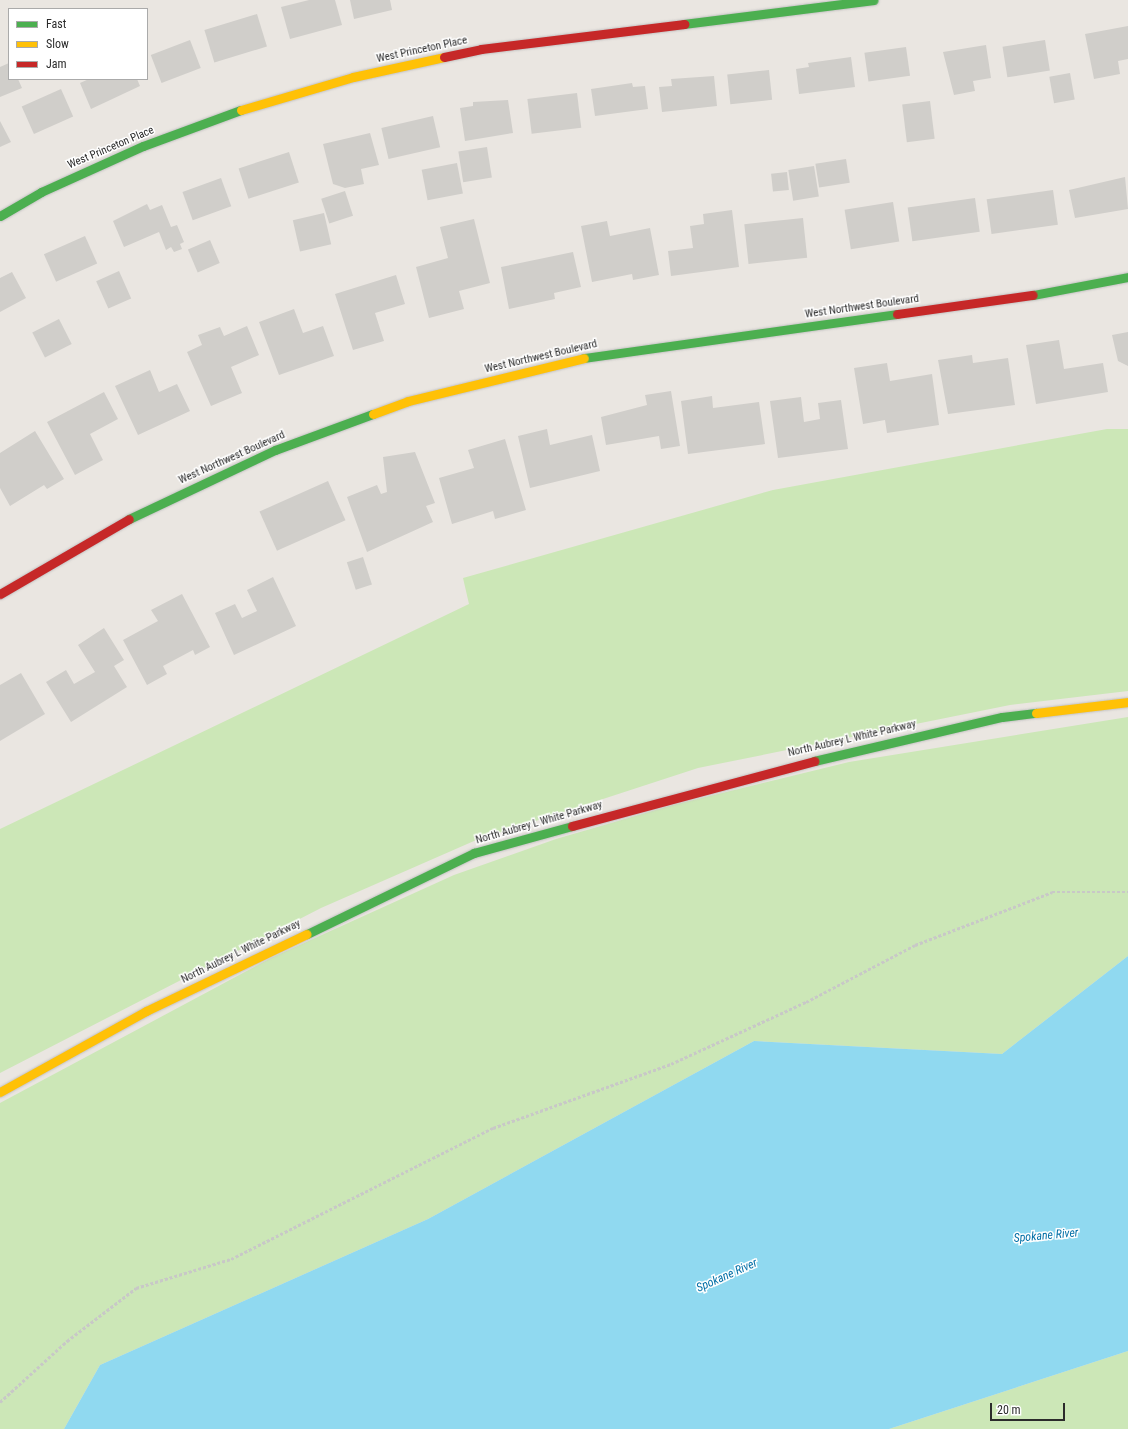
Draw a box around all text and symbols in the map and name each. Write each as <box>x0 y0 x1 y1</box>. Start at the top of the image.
legend <box>8 8 148 80</box>
text: Fast <box>46 17 66 31</box>
street label: West Princeton Place <box>375 34 469 66</box>
text: Slow <box>46 37 69 51</box>
text: Jam <box>46 57 67 71</box>
street label: West Princeton Place <box>66 124 156 172</box>
street label: West Northwest Boulevard <box>804 292 920 322</box>
street label: West Northwest Boulevard <box>484 338 598 376</box>
street label: West Northwest Boulevard <box>177 429 287 487</box>
street label: North Aubrey L White Parkway <box>787 718 917 760</box>
street label: North Aubrey L White Parkway <box>474 799 604 847</box>
street label: North Aubrey L White Parkway <box>179 917 303 987</box>
water label: Spokane River <box>1013 1226 1079 1246</box>
water label: Spokane River <box>694 1256 760 1296</box>
scale bar <box>992 1395 1067 1421</box>
text: 20 m <box>997 1403 1021 1417</box>

